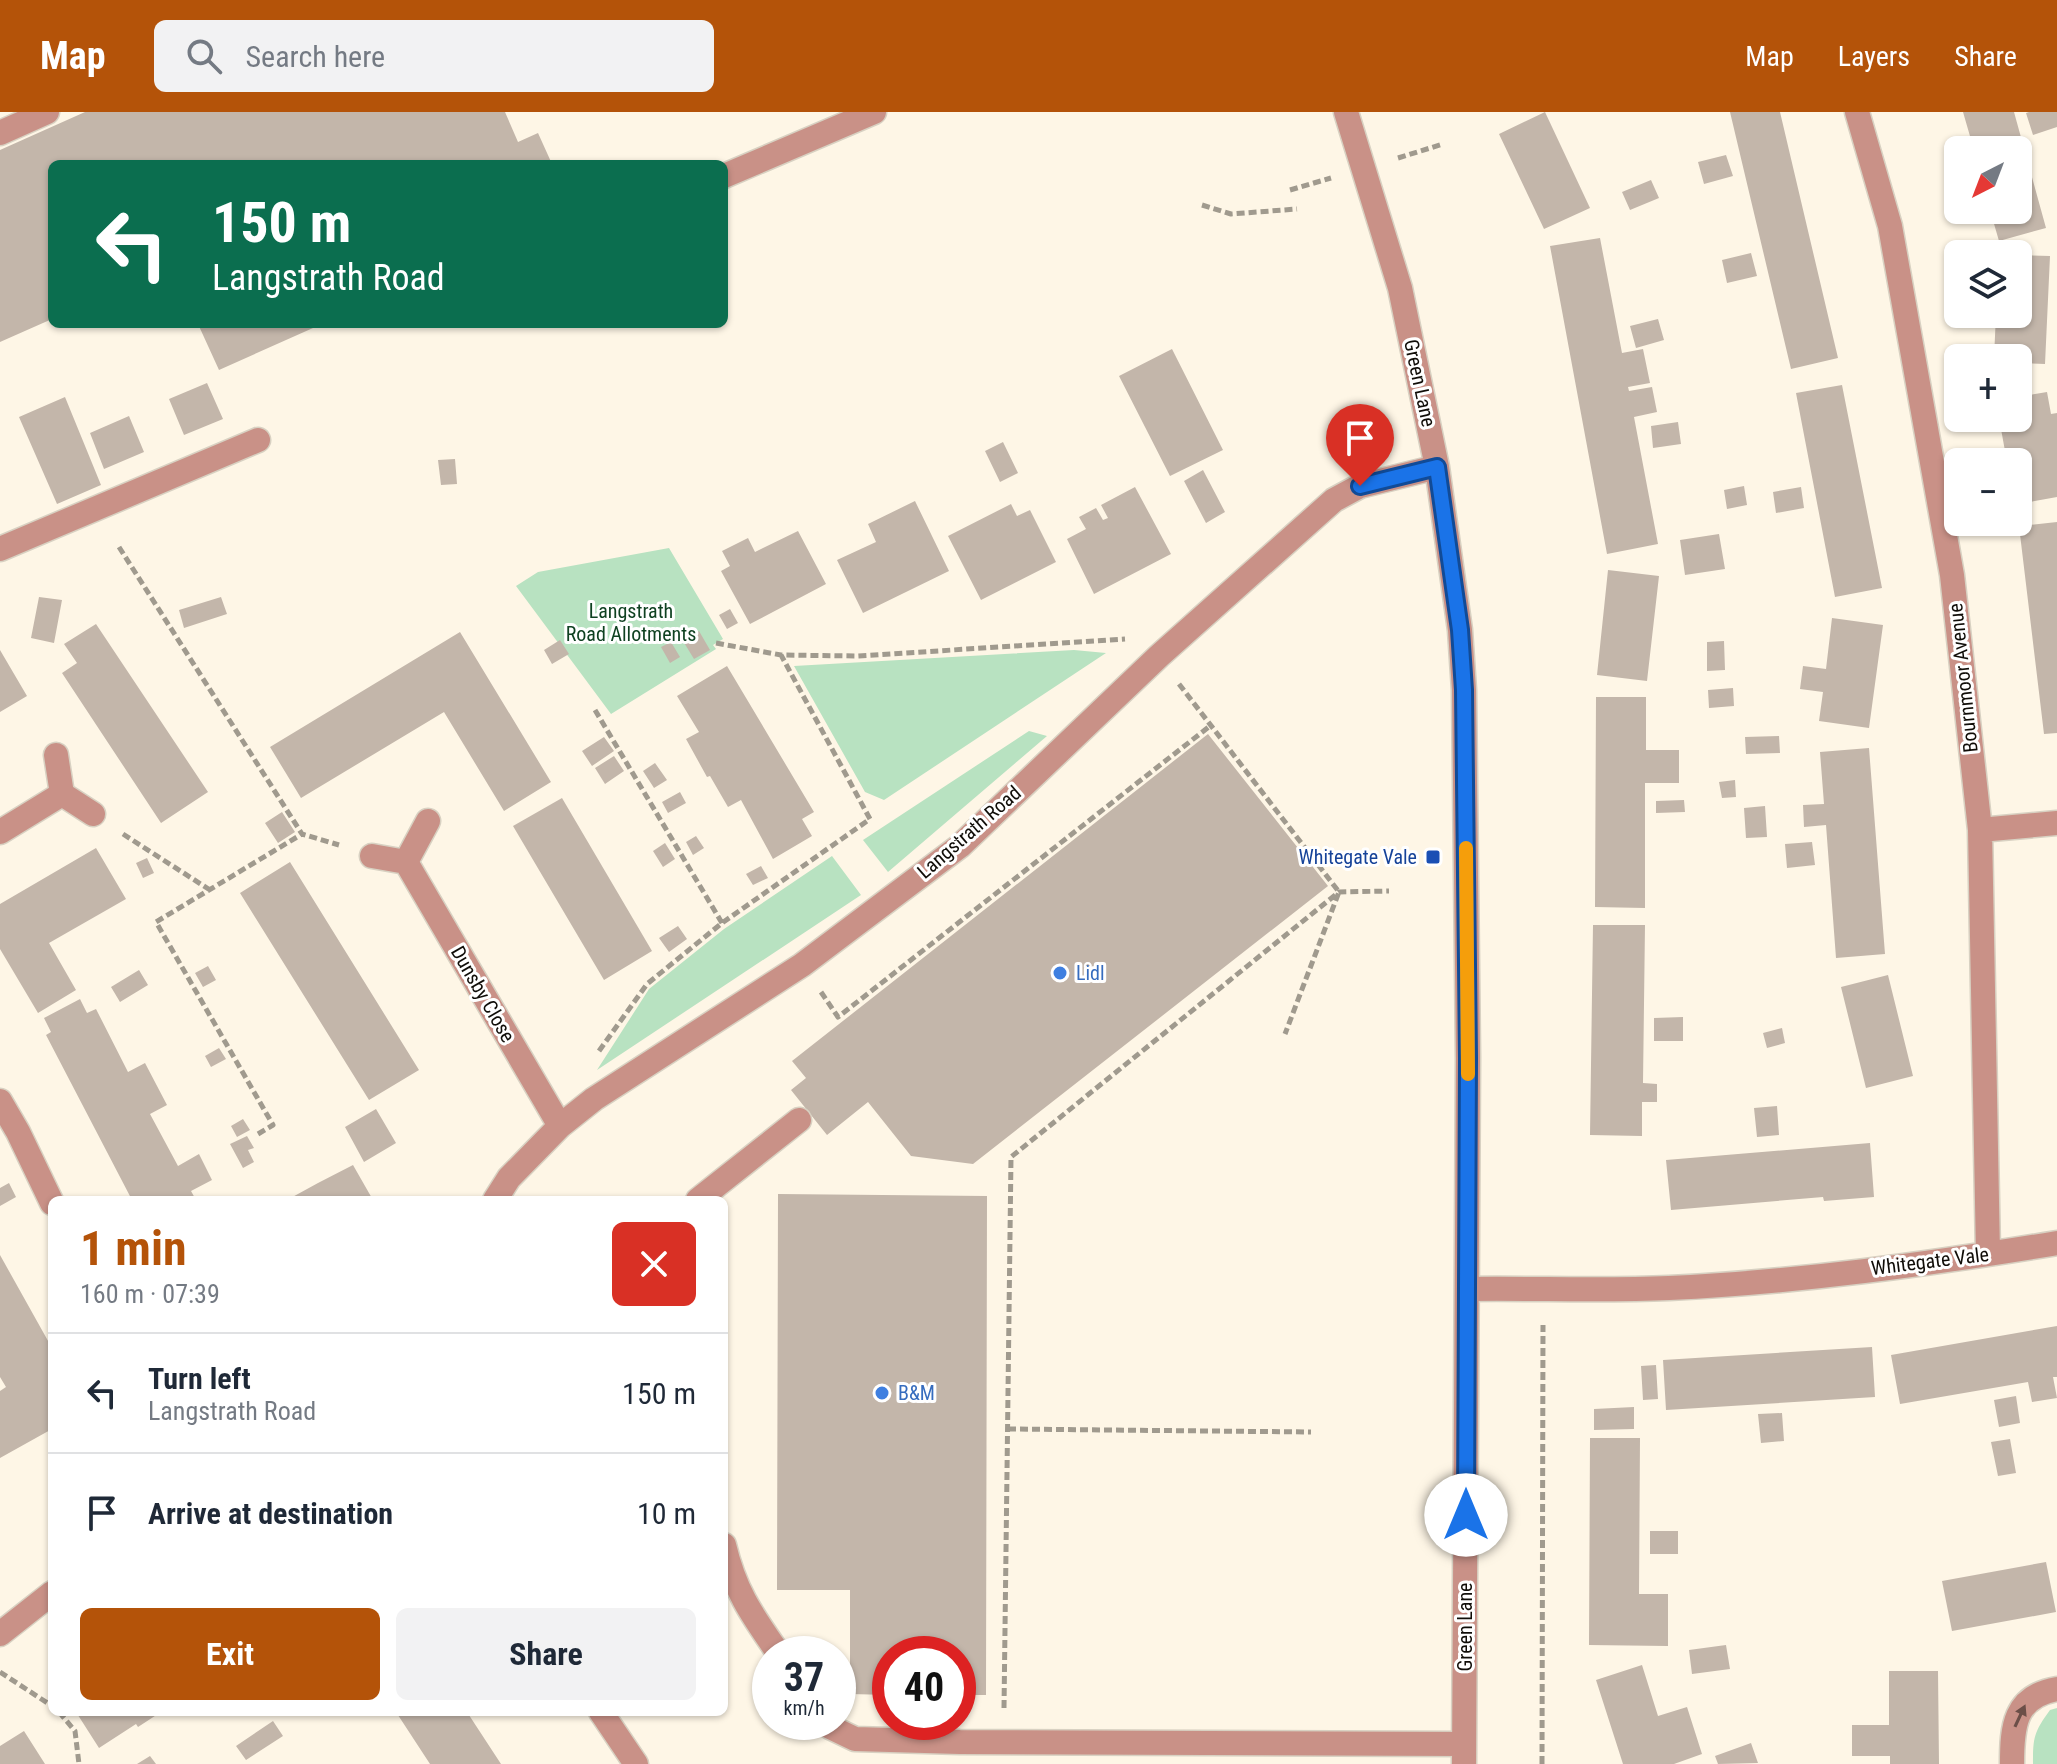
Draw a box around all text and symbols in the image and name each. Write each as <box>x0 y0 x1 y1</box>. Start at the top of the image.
search box <box>154 20 714 92</box>
text: Map <box>40 34 106 78</box>
icon: search <box>182 34 226 78</box>
text: Search here <box>246 39 385 74</box>
text: Map <box>1745 40 1794 73</box>
text: Layers <box>1838 40 1910 73</box>
text: Share <box>1954 40 2017 73</box>
north arrow <box>1944 136 2032 224</box>
map controls <box>1944 136 2032 536</box>
text: 150 m <box>212 190 351 256</box>
icon: left <box>80 192 184 296</box>
button: layers <box>1944 240 2032 328</box>
text: Langstrath Road <box>212 257 445 299</box>
street label: Green Lane <box>1399 337 1441 429</box>
button: + <box>1944 344 2032 432</box>
pin <box>1326 404 1394 486</box>
icon: arrive <box>1338 416 1382 460</box>
button: − <box>1944 448 2032 536</box>
park label: Langstrath Road Allotments <box>566 599 696 646</box>
street label: Bournmoor Avenue <box>1943 602 1983 754</box>
street label: Langstrath Road <box>912 781 1026 883</box>
place label: Whitegate Vale <box>1299 845 1417 869</box>
marker: Whitegate Vale <box>1424 848 1442 866</box>
street label: Dunsby Close <box>446 942 520 1046</box>
place label: Lidl <box>1076 961 1105 985</box>
marker: Lidl <box>1051 964 1069 982</box>
text: 1 min <box>80 1220 187 1277</box>
button: close <box>612 1222 696 1306</box>
street label: Whitegate Vale <box>1870 1242 1990 1280</box>
text: 160 m · 07:39 <box>80 1279 220 1309</box>
text: Turn left <box>148 1361 251 1396</box>
icon: left <box>80 1371 124 1415</box>
text: 150 m <box>622 1376 696 1411</box>
place label: B&M <box>898 1381 935 1405</box>
marker: B&M <box>873 1384 891 1402</box>
text: Langstrath Road <box>148 1396 316 1426</box>
position arrow <box>1424 1473 1508 1557</box>
icon: arrive <box>80 1491 124 1535</box>
text: Arrive at destination <box>148 1496 393 1531</box>
text: 10 m <box>637 1496 696 1531</box>
street label: Green Lane <box>1453 1583 1477 1671</box>
button: Exit <box>80 1608 380 1700</box>
button: Share <box>396 1608 696 1700</box>
speed limit sign: 40 <box>872 1636 976 1740</box>
text: 37 <box>784 1654 824 1701</box>
text: km/h <box>783 1696 825 1720</box>
one-way arrow <box>2013 1704 2026 1727</box>

